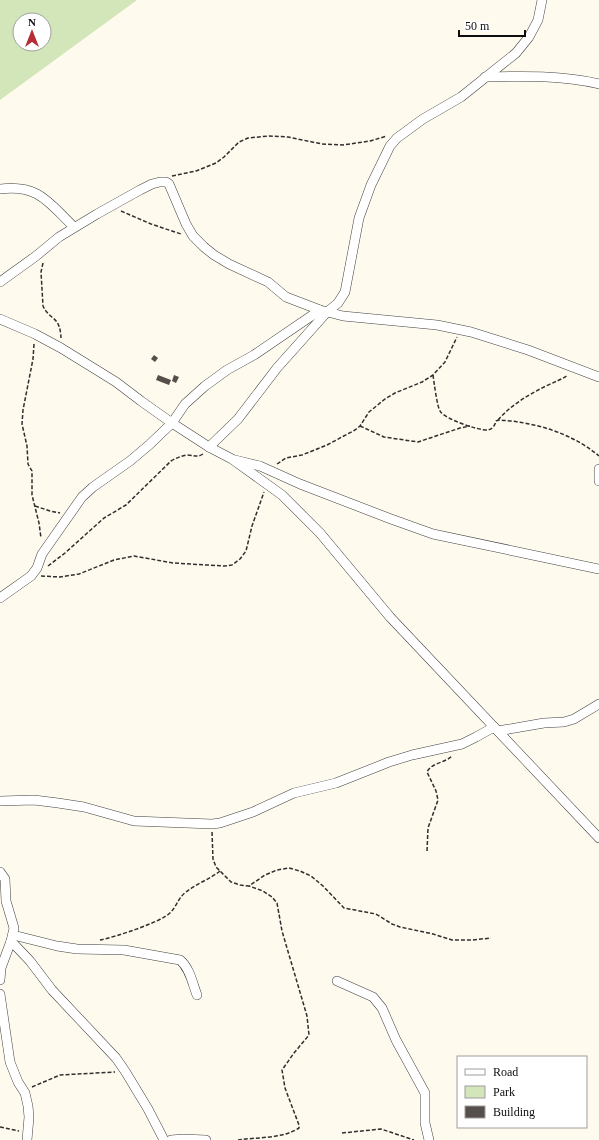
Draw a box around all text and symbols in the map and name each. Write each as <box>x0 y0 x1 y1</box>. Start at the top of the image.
north arrow <box>12 12 52 52</box>
scale bar <box>459 12 525 38</box>
text: N <box>28 16 36 28</box>
text: 50 m <box>465 19 490 33</box>
legend <box>457 1056 587 1128</box>
text: Road <box>493 1065 518 1079</box>
text: Park <box>493 1085 515 1099</box>
text: Building <box>493 1105 535 1119</box>

